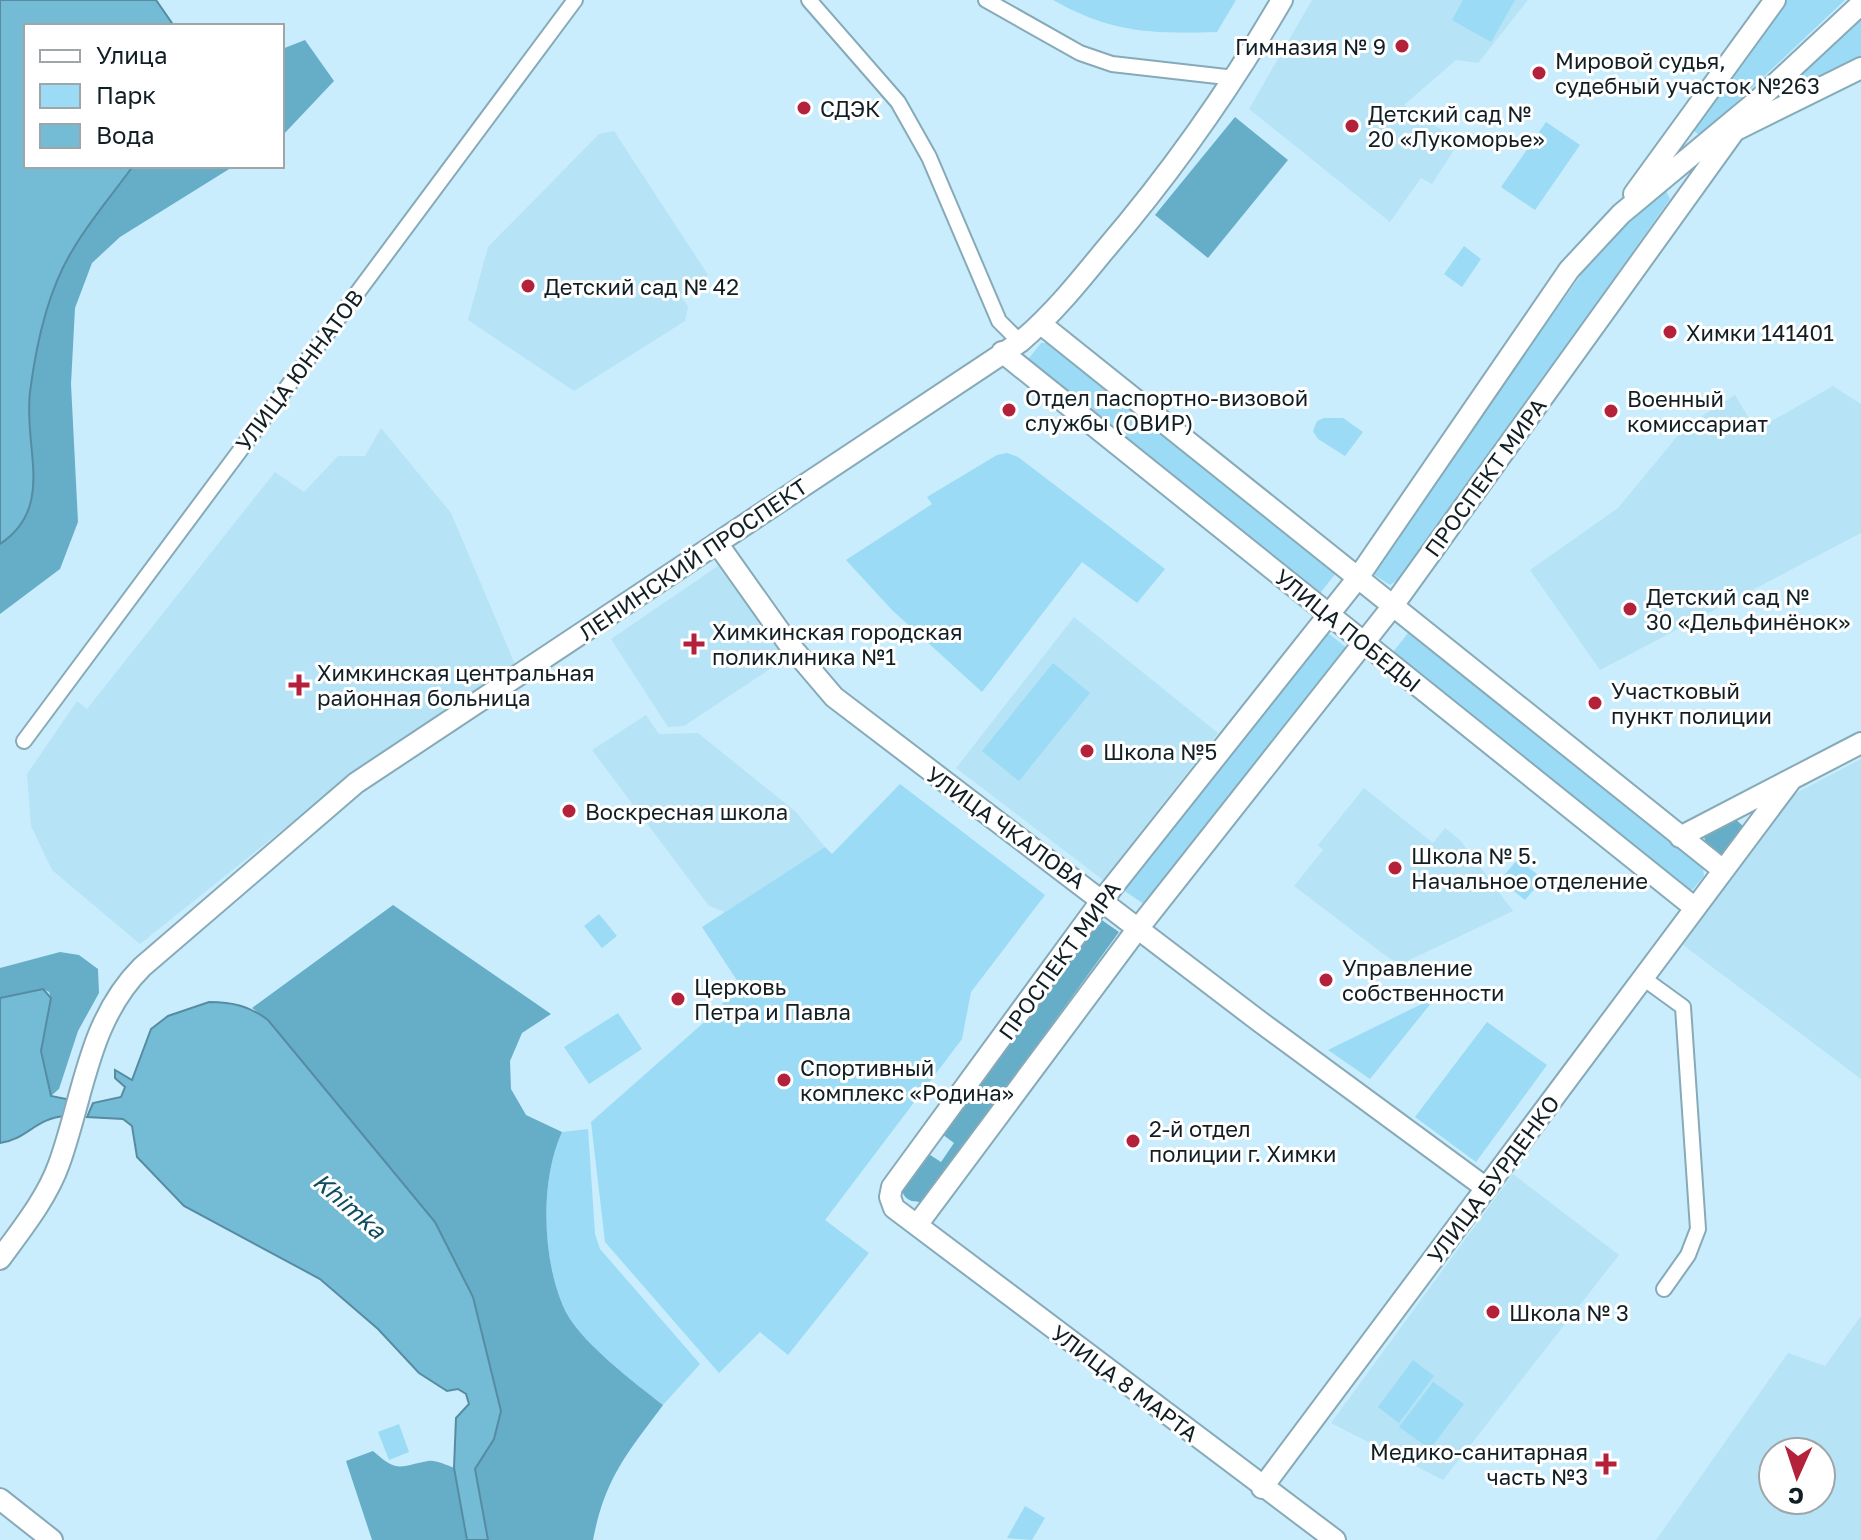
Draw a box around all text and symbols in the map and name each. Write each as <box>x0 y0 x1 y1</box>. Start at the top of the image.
legend <box>24 24 284 168</box>
place label: Гимназия № 9 <box>1235 33 1386 60</box>
marker: Гимназия № 9 <box>1393 37 1411 55</box>
text: Улица <box>96 40 168 69</box>
place label: Мировой судья, судебный участок №263 <box>1555 47 1820 99</box>
marker: Мировой судья, судебный участок №263 <box>1530 64 1548 82</box>
text: Парк <box>96 80 156 109</box>
place label: СДЭК <box>820 95 881 122</box>
marker: СДЭК <box>795 99 813 117</box>
place label: Детский сад № 20 «Лукоморье» <box>1368 100 1545 152</box>
marker: Детский сад № 20 «Лукоморье» <box>1343 117 1361 135</box>
text: Вода <box>96 120 155 149</box>
place label: Детский сад № 42 <box>544 273 739 300</box>
marker: Детский сад № 42 <box>519 277 537 295</box>
street label: УЛИЦА ЮННАТОВ <box>229 284 369 456</box>
place label: Химки 141401 <box>1686 319 1834 346</box>
marker: Химки 141401 <box>1661 323 1679 341</box>
place label: Отдел паспортно-визовой службы (ОВИР) <box>1025 384 1308 436</box>
place label: Военный комиссариат <box>1627 385 1768 437</box>
street label: ПРОСПЕКТ МИРА <box>1418 392 1552 562</box>
marker: Отдел паспортно-визовой службы (ОВИР) <box>1000 401 1018 419</box>
marker: Военный комиссариат <box>1602 402 1620 420</box>
street label: ЛЕНИНСКИЙ ПРОСПЕКТ <box>574 472 813 646</box>
street label: УЛИЦА ПОБЕДЫ <box>1270 563 1426 697</box>
place label: Детский сад № 30 «Дельфинёнок» <box>1646 583 1850 635</box>
marker: Детский сад № 30 «Дельфинёнок» <box>1621 600 1639 618</box>
place label: Химкинская городская поликлиника №1 <box>712 618 962 670</box>
marker: Химкинская городская поликлиника №1 <box>683 633 705 655</box>
place label: Химкинская центральная районная больница <box>317 659 595 711</box>
marker: Химкинская центральная районная больница <box>288 674 310 696</box>
place label: Участковый пункт полиции <box>1611 677 1772 729</box>
marker: Участковый пункт полиции <box>1586 694 1604 712</box>
place label: Школа №5 <box>1103 738 1217 765</box>
marker: Школа №5 <box>1078 742 1096 760</box>
street label: УЛИЦА ЧКАЛОВА <box>921 760 1091 894</box>
place label: Воскресная школа <box>585 798 788 825</box>
marker: Воскресная школа <box>560 802 578 820</box>
place label: Школа № 5. Начальное отделение <box>1411 842 1648 894</box>
marker: Школа № 5. Начальное отделение <box>1386 859 1404 877</box>
street label: ПРОСПЕКТ МИРА <box>992 875 1126 1045</box>
place label: Управление собственности <box>1342 954 1504 1006</box>
marker: Управление собственности <box>1317 971 1335 989</box>
place label: Церковь Петра и Павла <box>694 973 851 1025</box>
marker: Церковь Петра и Павла <box>669 990 687 1008</box>
place label: Спортивный комплекс «Родина» <box>800 1054 1014 1106</box>
marker: Спортивный комплекс «Родина» <box>775 1071 793 1089</box>
street label: УЛИЦА БУРДЕНКО <box>1421 1090 1565 1268</box>
place label: 2-й отдел полиции г. Химки <box>1149 1115 1336 1167</box>
marker: 2-й отдел полиции г. Химки <box>1124 1132 1142 1150</box>
water label: Khimka <box>308 1166 393 1245</box>
place label: Школа № 3 <box>1509 1299 1629 1326</box>
marker: Школа № 3 <box>1484 1303 1502 1321</box>
street label: УЛИЦА 8 МАРТА <box>1046 1319 1204 1447</box>
north arrow <box>1757 1436 1837 1516</box>
place label: Медико-санитарная часть №3 <box>1370 1438 1588 1490</box>
marker: Медико-санитарная часть №3 <box>1595 1453 1617 1475</box>
text: С <box>1787 1483 1804 1510</box>

